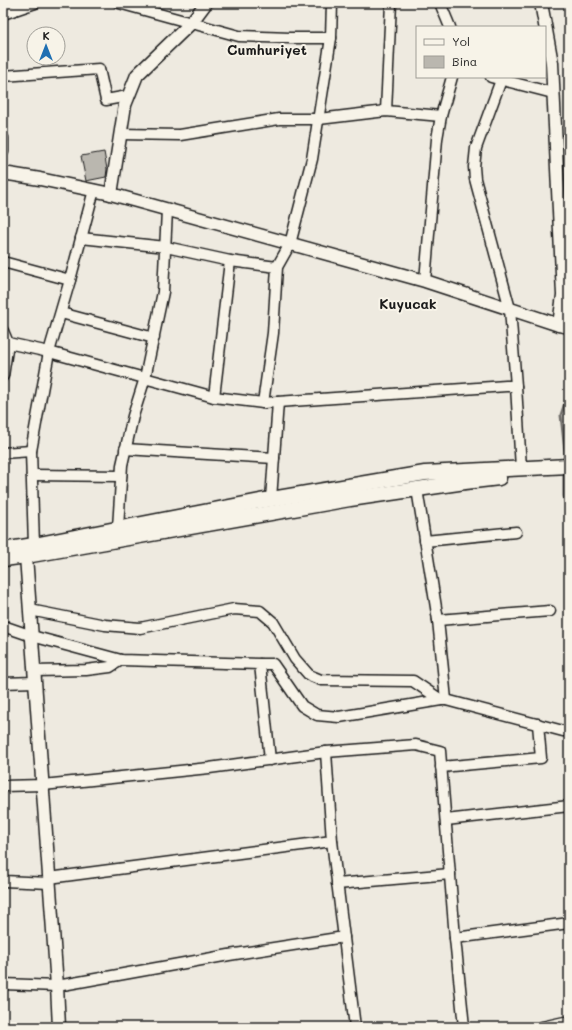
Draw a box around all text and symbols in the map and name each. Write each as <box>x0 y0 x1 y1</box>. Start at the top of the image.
north arrow <box>26 26 66 66</box>
legend <box>416 26 546 78</box>
text: K <box>42 28 50 43</box>
text: Yol <box>452 33 470 49</box>
district label: Cumhuriyet <box>227 40 307 59</box>
text: Bina <box>452 53 477 69</box>
district label: Kuyucak <box>379 294 437 313</box>

